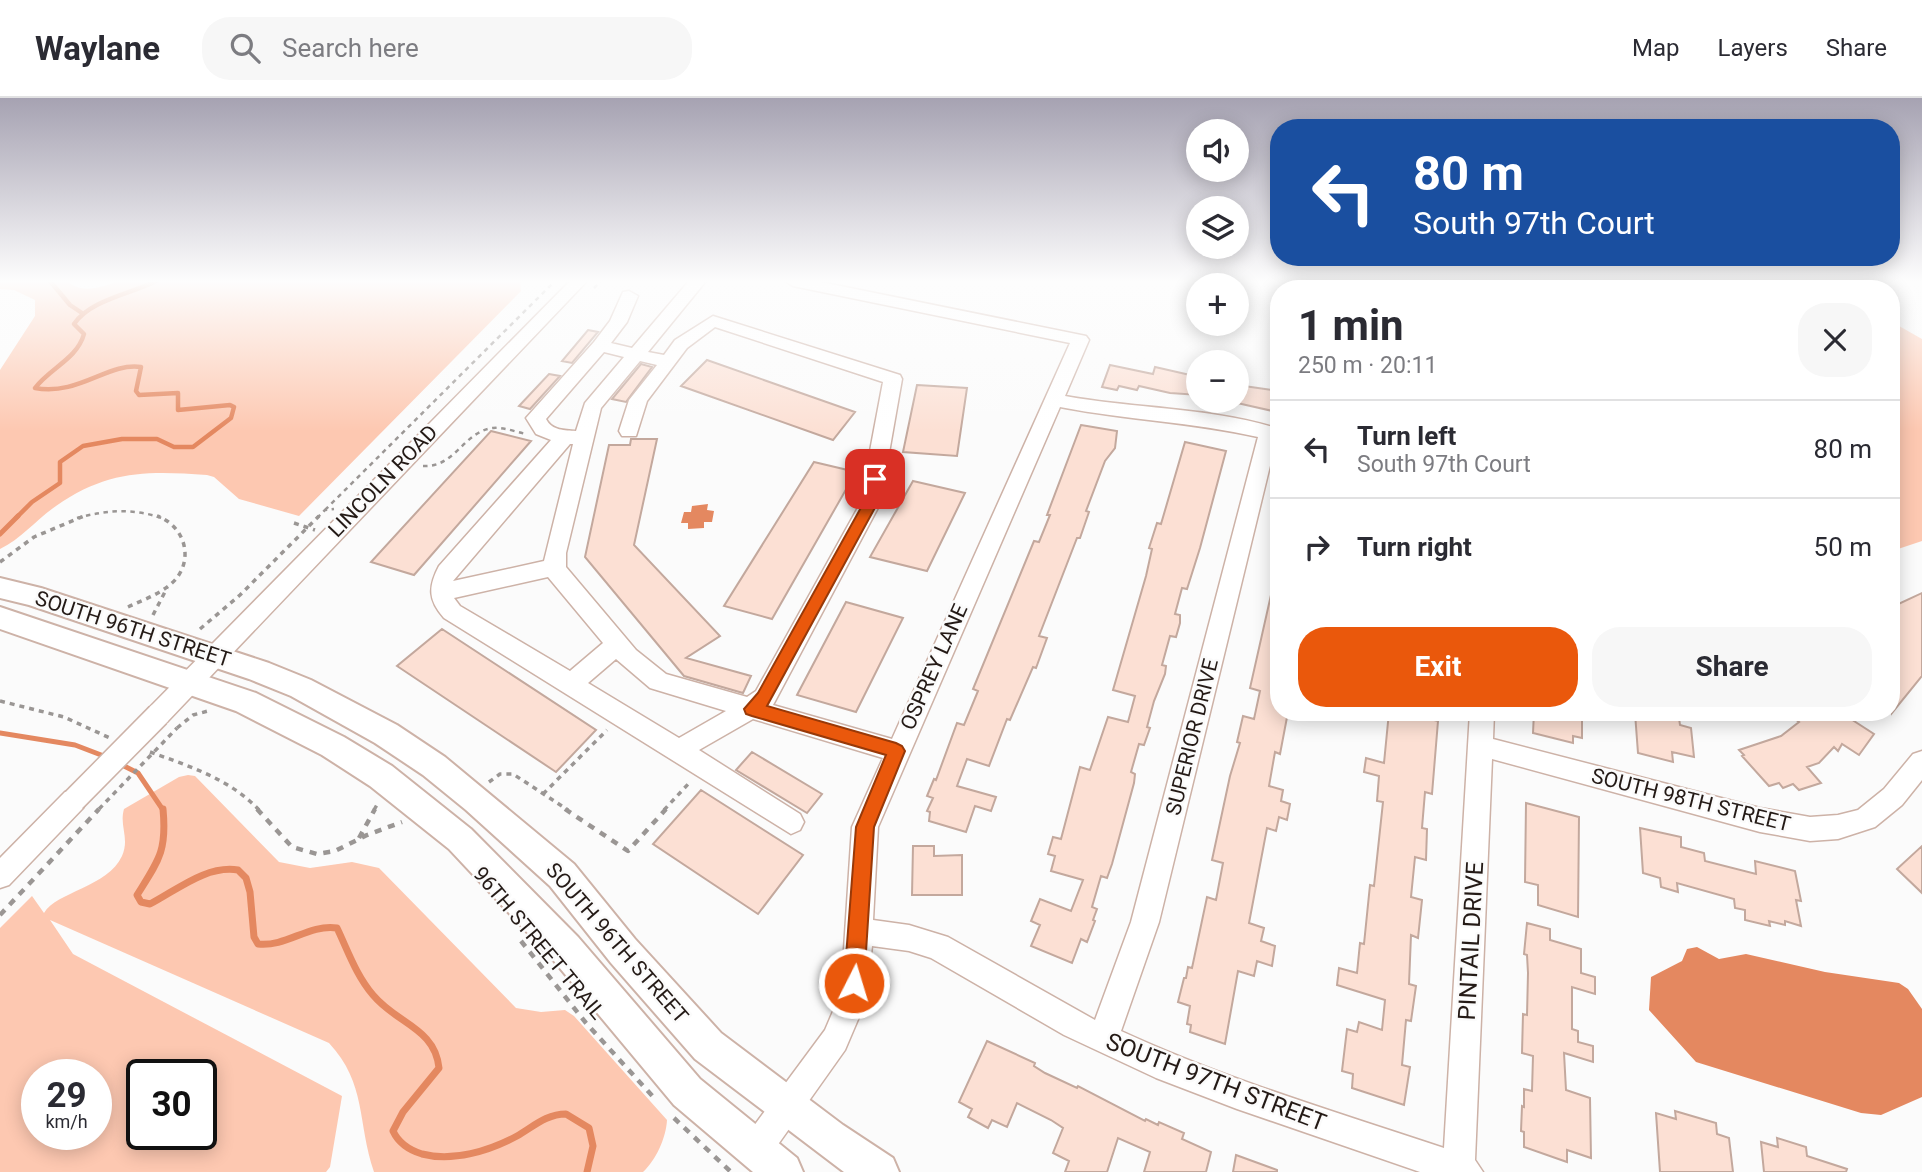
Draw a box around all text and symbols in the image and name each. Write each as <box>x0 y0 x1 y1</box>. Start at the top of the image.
search box <box>202 17 692 80</box>
text: Waylane <box>35 29 160 68</box>
icon: search <box>226 29 264 67</box>
text: Search here <box>282 33 419 63</box>
text: Map <box>1632 34 1680 62</box>
text: Layers <box>1718 34 1788 62</box>
text: Share <box>1826 34 1887 62</box>
map controls <box>1186 119 1249 413</box>
button: sound <box>1186 119 1249 182</box>
text: 80 m <box>1413 145 1524 202</box>
icon: left <box>1298 147 1389 238</box>
button: layers <box>1186 196 1249 259</box>
text: South 97th Court <box>1413 204 1655 242</box>
button: + <box>1186 273 1249 336</box>
text: 1 min <box>1298 301 1404 350</box>
button: close <box>1798 303 1872 377</box>
button: − <box>1186 350 1249 413</box>
text: 250 m · 20:11 <box>1298 352 1437 379</box>
street label: LINCOLN ROAD <box>324 420 442 542</box>
text: Turn left <box>1357 421 1456 451</box>
icon: left <box>1298 430 1336 468</box>
text: 80 m <box>1814 434 1872 464</box>
pin <box>845 449 905 509</box>
text: South 97th Court <box>1357 451 1531 478</box>
icon: arrive <box>856 460 894 498</box>
icon: right <box>1298 528 1336 566</box>
text: Turn right <box>1357 532 1472 562</box>
text: 50 m <box>1814 532 1872 562</box>
street label: SOUTH 96TH STREET <box>32 586 234 672</box>
street label: OSPREY LANE <box>896 600 972 734</box>
button: Exit <box>1298 627 1578 707</box>
button: Share <box>1592 627 1872 707</box>
street label: SUPERIOR DRIVE <box>1161 656 1223 818</box>
street label: SOUTH 98TH STREET <box>1589 764 1793 836</box>
street label: SOUTH 96TH STREET <box>541 858 693 1028</box>
street label: PINTAIL DRIVE <box>1453 861 1489 1021</box>
street label: 96TH STREET TRAIL <box>468 862 610 1024</box>
position arrow <box>817 946 891 1020</box>
street label: SOUTH 97TH STREET <box>1102 1027 1330 1137</box>
speed limit sign: 30 <box>126 1059 217 1150</box>
text: 29 <box>46 1075 87 1116</box>
text: km/h <box>45 1111 88 1132</box>

